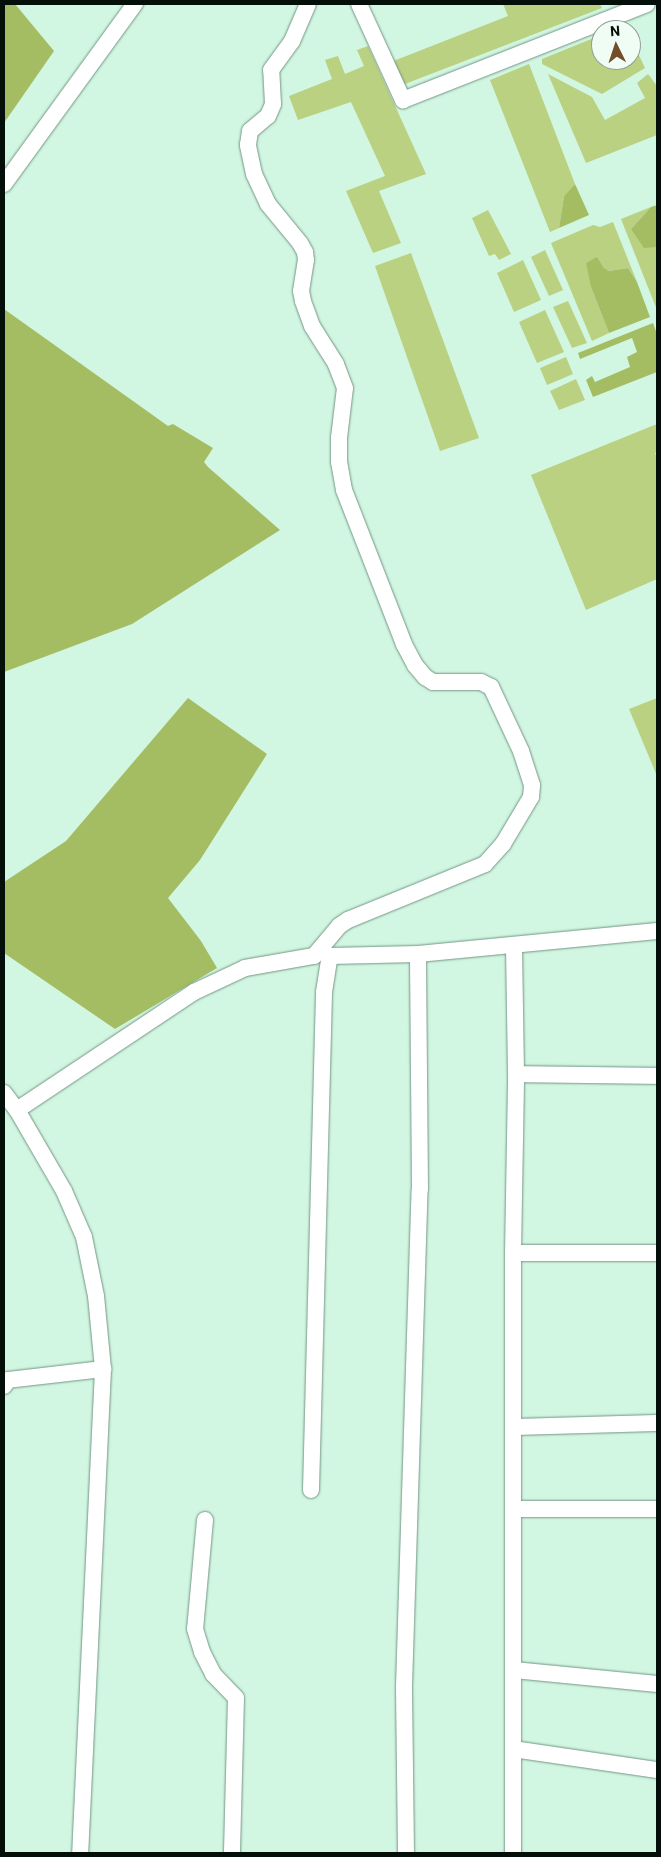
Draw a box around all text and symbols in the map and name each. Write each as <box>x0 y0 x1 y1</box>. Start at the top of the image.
north arrow <box>591 20 641 70</box>
text: N <box>610 23 621 39</box>

